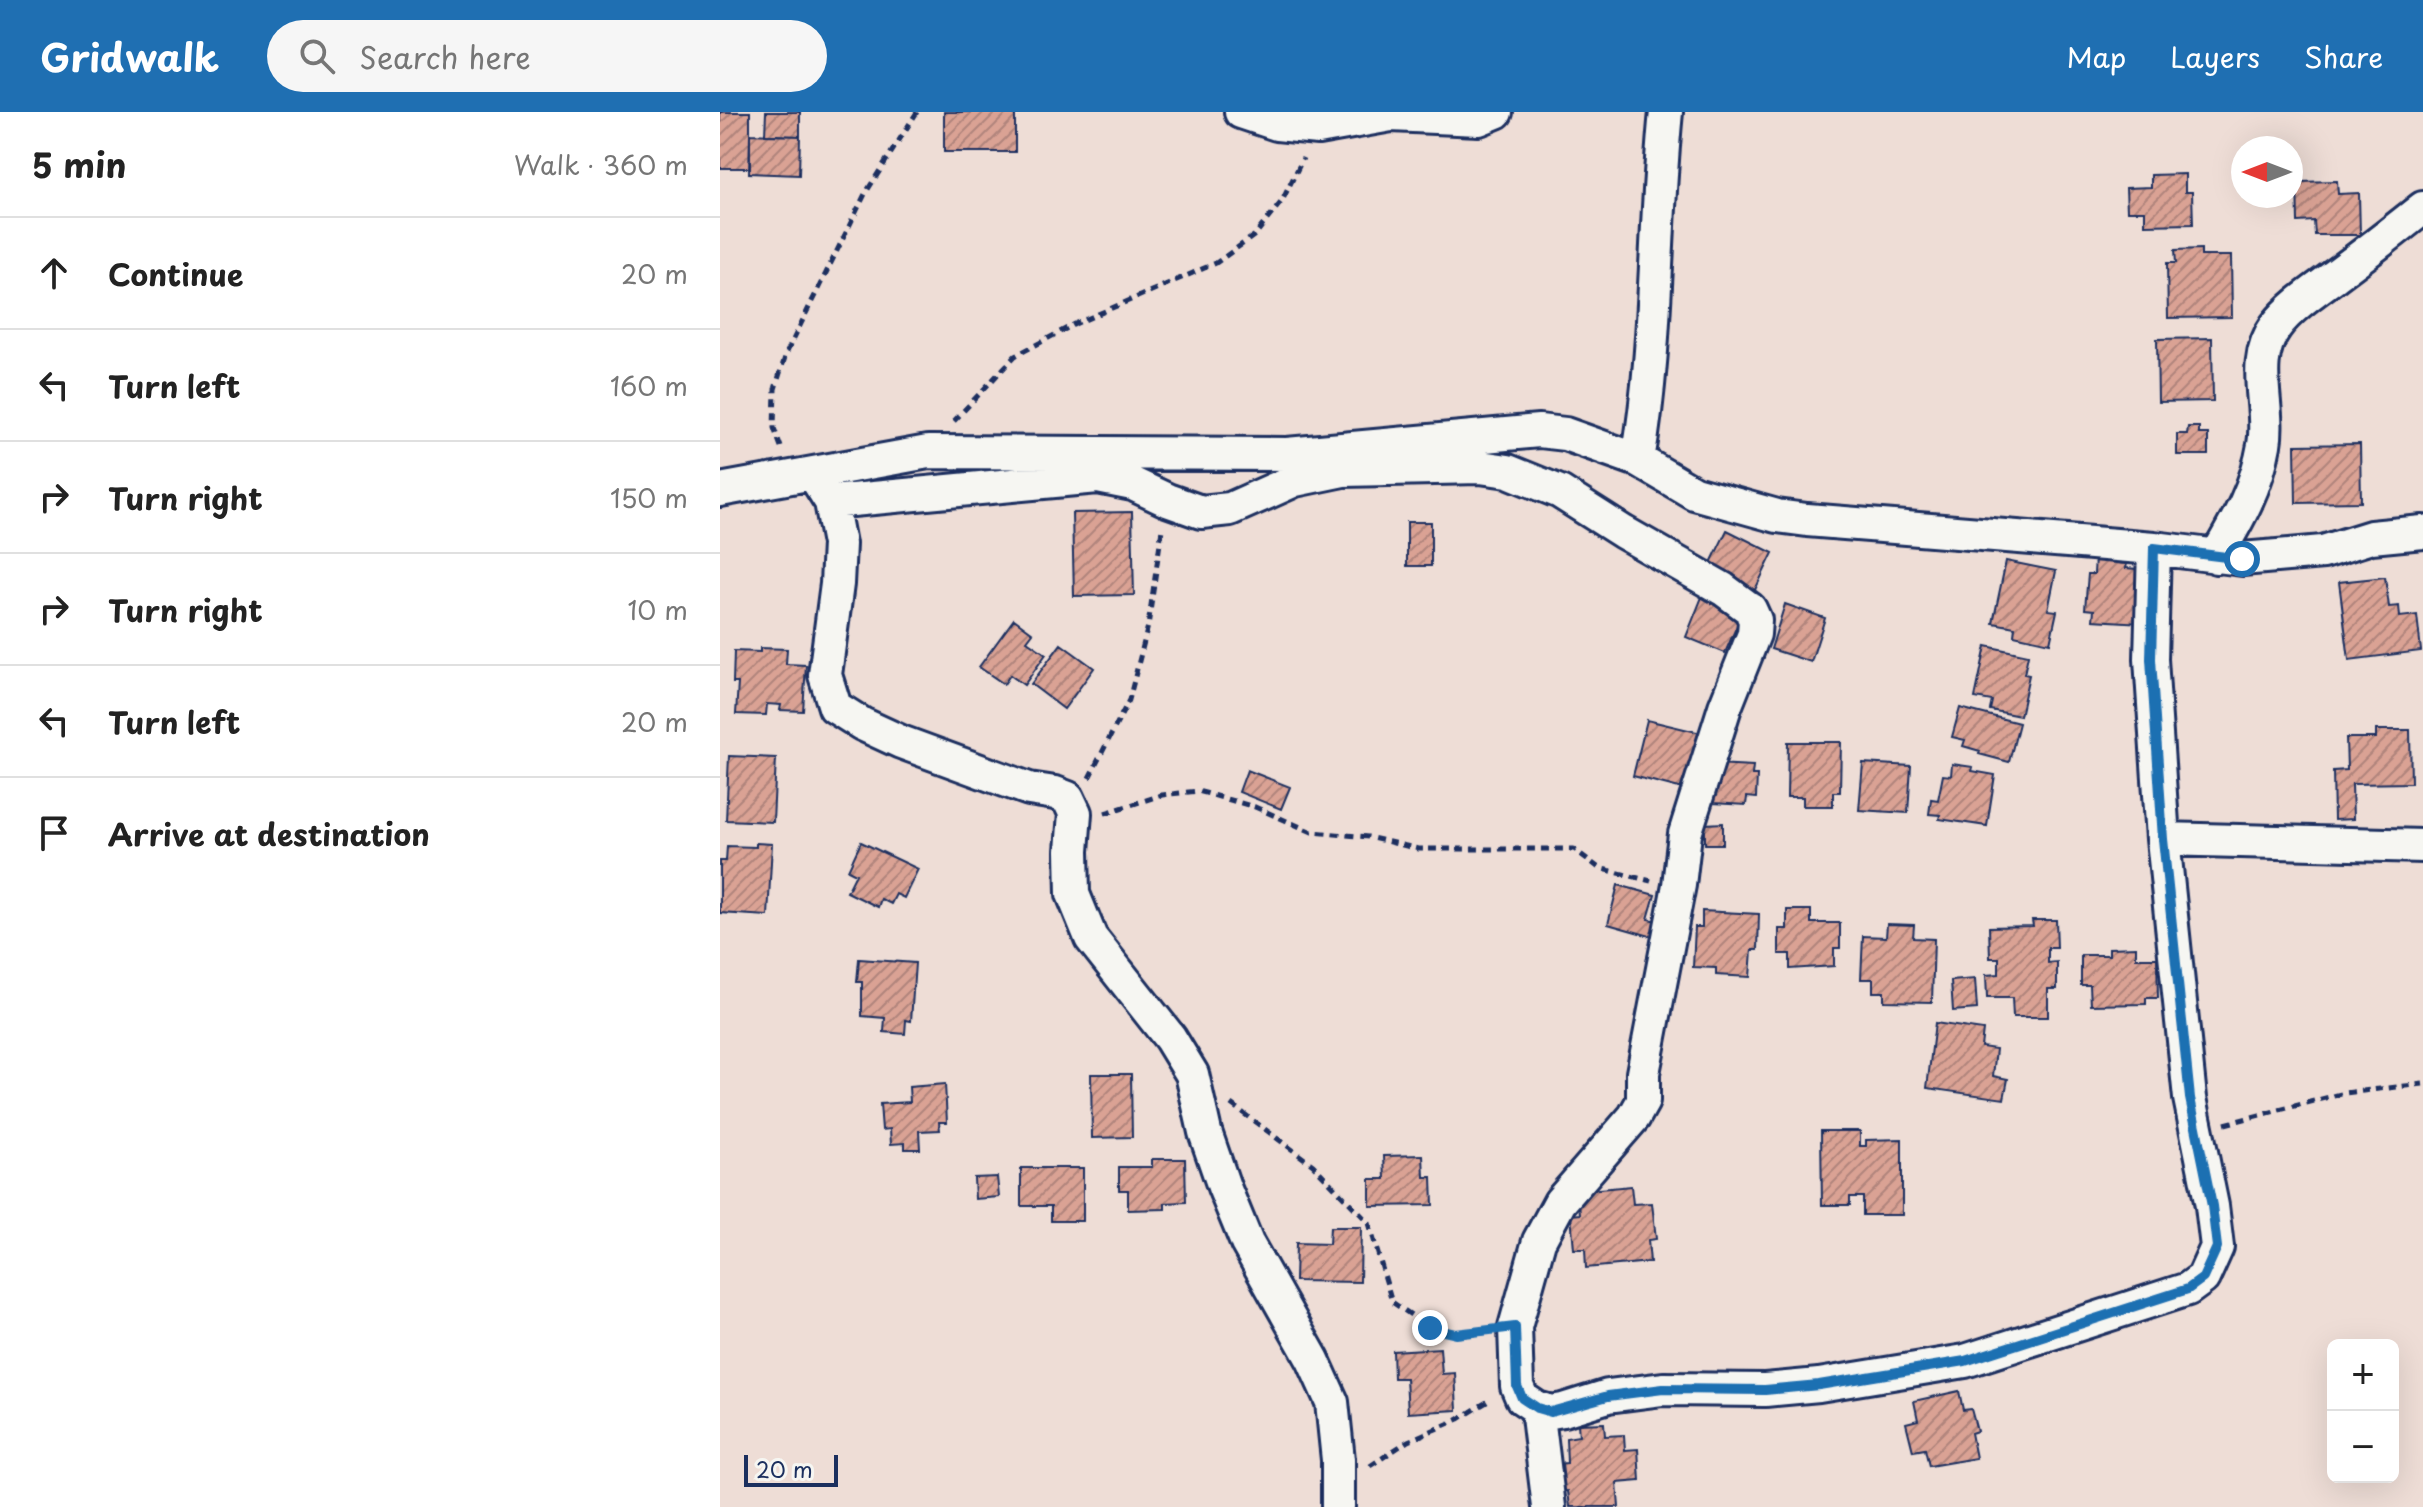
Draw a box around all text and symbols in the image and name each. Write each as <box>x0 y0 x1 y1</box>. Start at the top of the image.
search box <box>267 20 827 92</box>
text: Gridwalk <box>40 28 219 85</box>
icon: search <box>295 34 339 78</box>
text: Search here <box>359 34 531 79</box>
text: Map <box>2066 35 2126 78</box>
text: Layers <box>2170 35 2260 78</box>
text: Share <box>2304 35 2383 78</box>
north arrow <box>2231 136 2303 208</box>
text: 5 min <box>32 138 126 190</box>
text: Walk · 360 m <box>514 145 688 184</box>
icon: ahead <box>32 251 76 295</box>
text: Continue <box>108 251 243 296</box>
text: 20 m <box>621 254 688 293</box>
icon: left <box>32 363 76 407</box>
text: Turn left <box>108 363 240 408</box>
text: 160 m <box>610 366 688 405</box>
icon: right <box>32 475 76 519</box>
text: Turn right <box>108 475 263 520</box>
text: 150 m <box>610 478 688 517</box>
route start <box>2224 541 2260 577</box>
icon: right <box>32 587 76 631</box>
text: Turn right <box>108 587 263 632</box>
text: 10 m <box>627 590 688 629</box>
icon: left <box>32 699 76 743</box>
text: Turn left <box>108 699 240 744</box>
text: 20 m <box>621 702 688 741</box>
icon: arrive <box>32 811 76 855</box>
text: Arrive at destination <box>108 811 430 856</box>
route end <box>1412 1310 1448 1346</box>
map controls <box>2327 1339 2399 1483</box>
button: + <box>2327 1339 2399 1411</box>
button: − <box>2327 1411 2399 1483</box>
scale bar <box>744 1451 838 1487</box>
text: 20 m <box>756 1452 813 1485</box>

